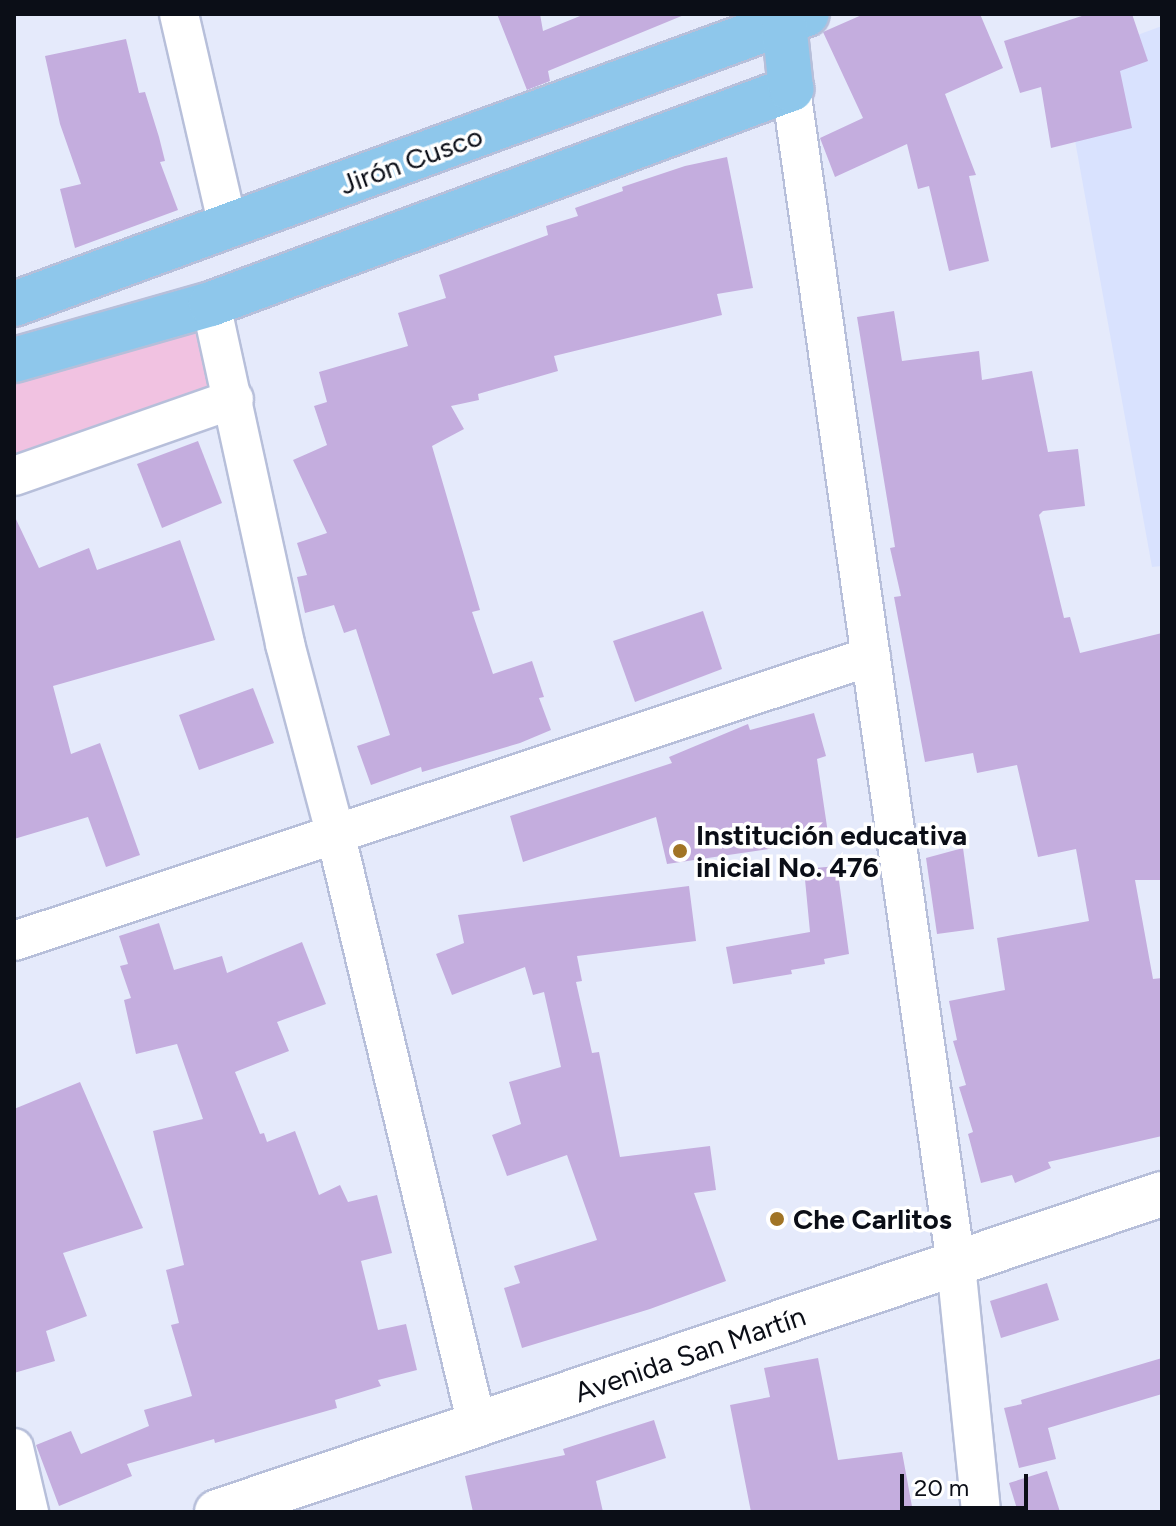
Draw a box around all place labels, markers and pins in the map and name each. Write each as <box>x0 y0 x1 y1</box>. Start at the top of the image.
place label: Institución educativa inicial No. 476 <box>696 818 967 884</box>
marker: Institución educativa inicial No. 476 <box>671 842 689 860</box>
place label: Che Carlitos <box>793 1202 952 1236</box>
marker: Che Carlitos <box>768 1210 786 1228</box>

